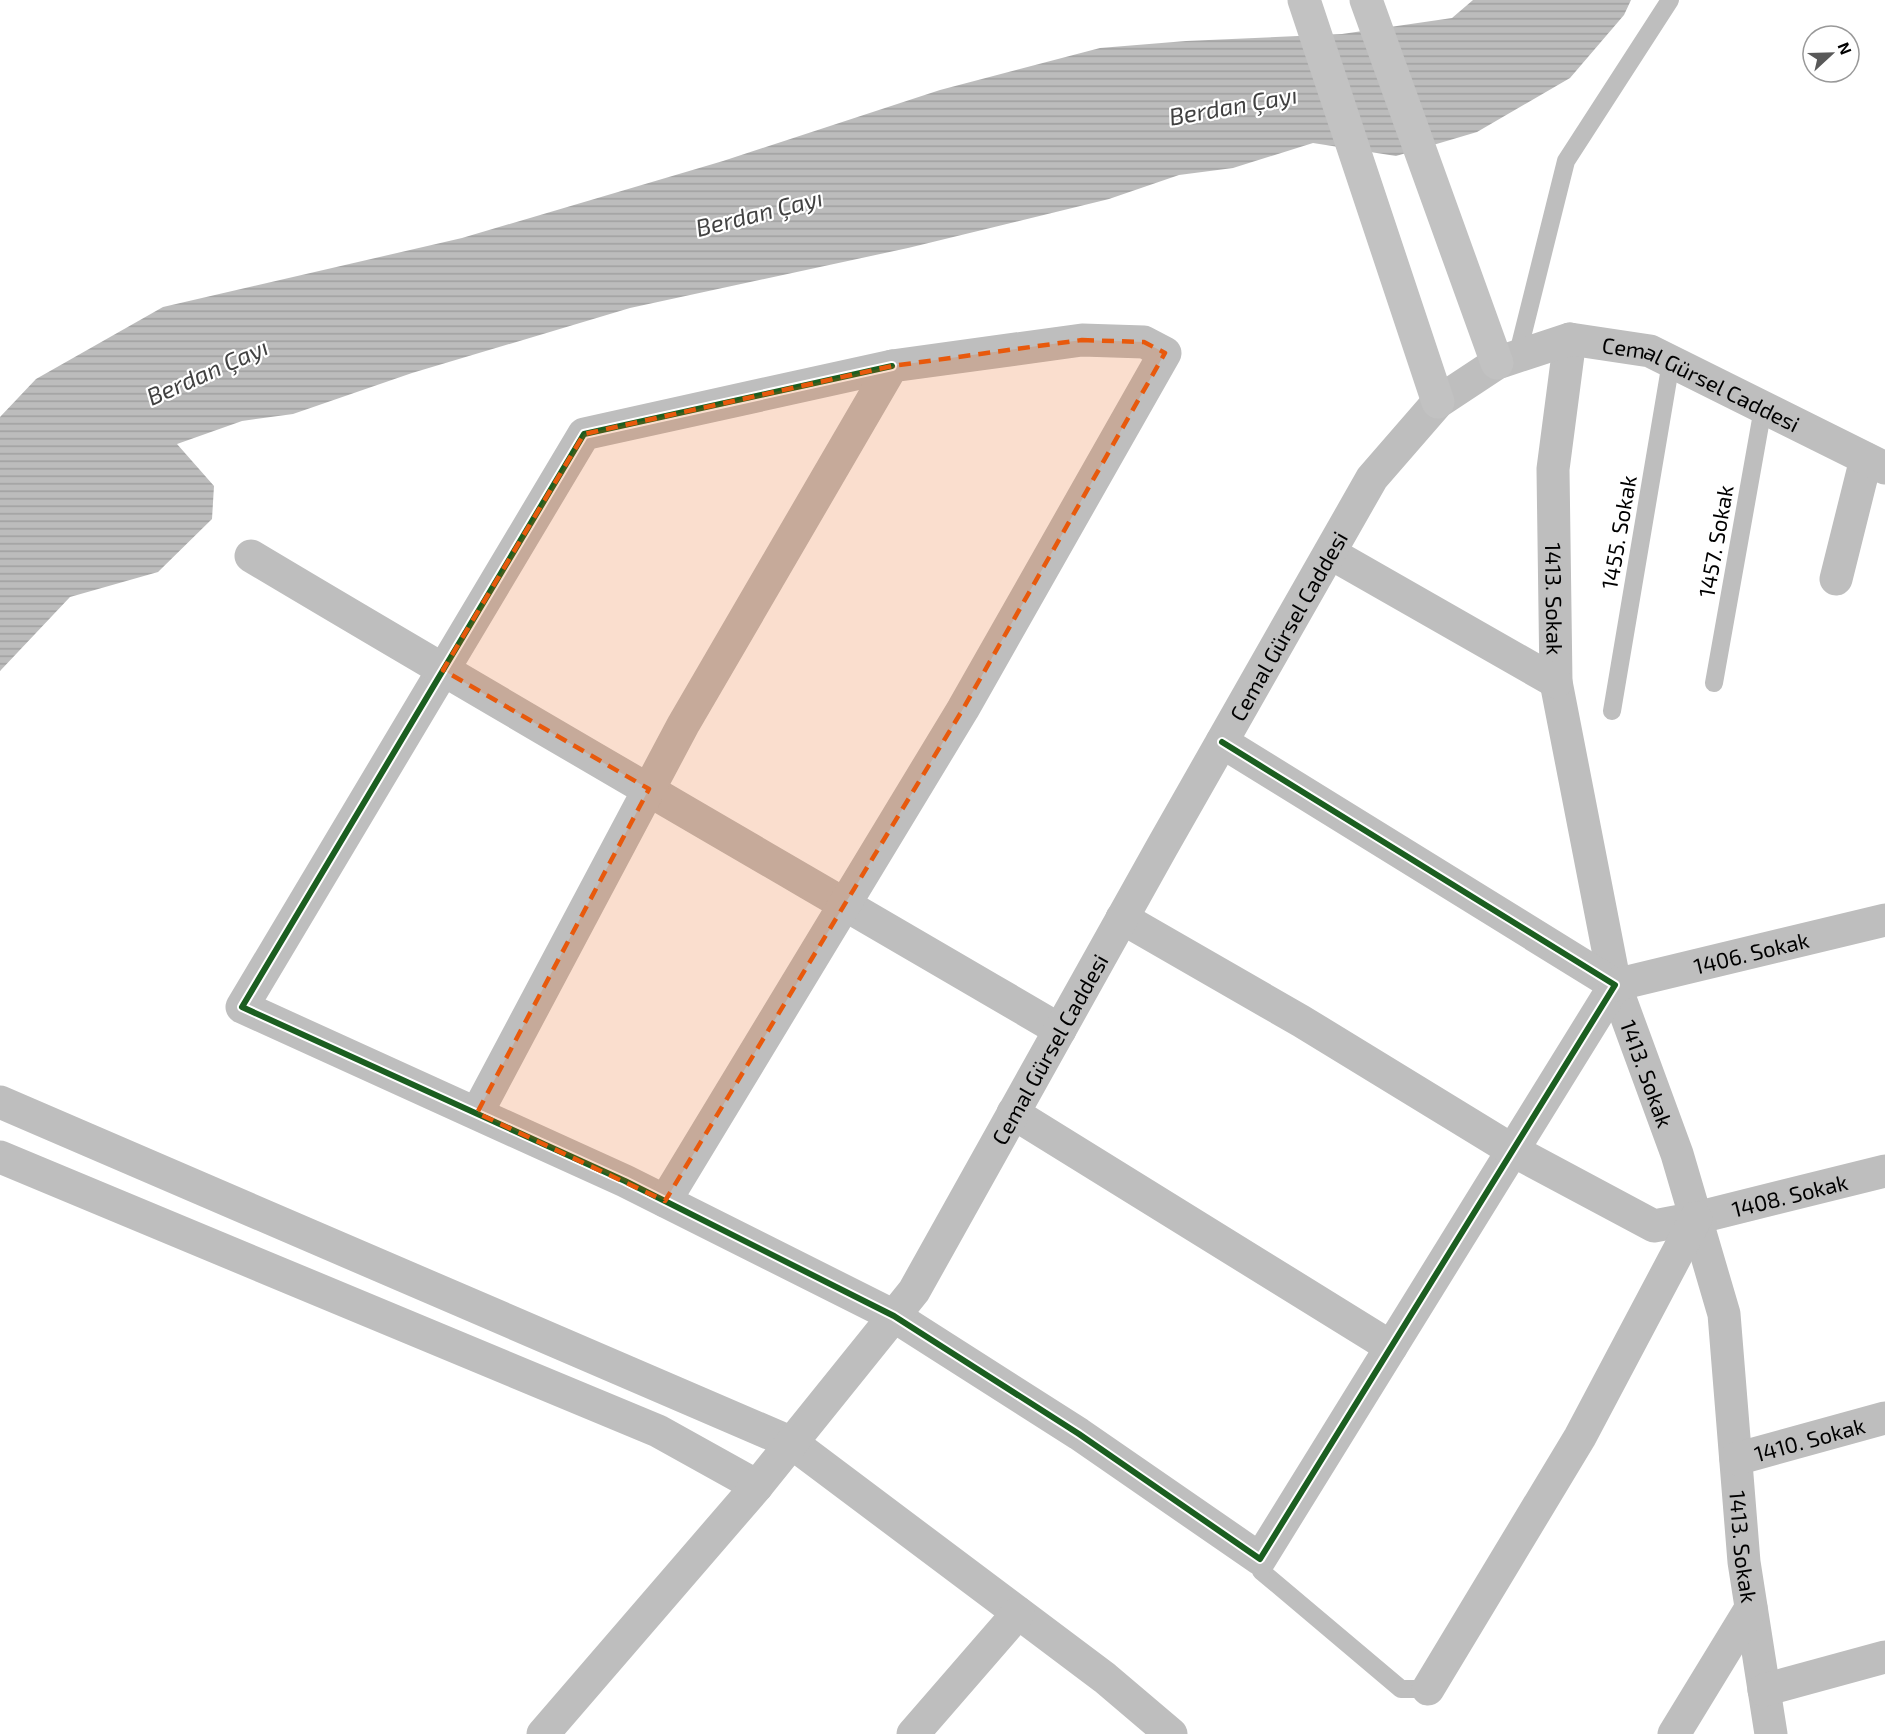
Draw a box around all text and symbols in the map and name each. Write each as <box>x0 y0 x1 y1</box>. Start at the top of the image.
north arrow <box>1801 24 1861 84</box>
text: N <box>1834 39 1856 57</box>
water label: Berdan Çayı <box>1167 79 1300 132</box>
water label: Berdan Çayı <box>692 182 826 243</box>
water label: Berdan Çayı <box>142 331 273 412</box>
street label: Cemal Gürsel Caddesi <box>1600 331 1804 437</box>
street label: 1455. Sokak <box>1595 473 1641 591</box>
street label: 1457. Sokak <box>1692 483 1738 599</box>
street label: Cemal Gürsel Caddesi <box>1224 526 1352 725</box>
street label: 1413. Sokak <box>1541 542 1569 655</box>
street label: 1406. Sokak <box>1691 926 1811 979</box>
street label: Cemal Gürsel Caddesi <box>986 949 1113 1149</box>
street label: 1413. Sokak <box>1616 1016 1679 1131</box>
street label: 1408. Sokak <box>1729 1168 1850 1222</box>
street label: 1410. Sokak <box>1751 1411 1868 1466</box>
street label: 1413. Sokak <box>1725 1489 1763 1604</box>

